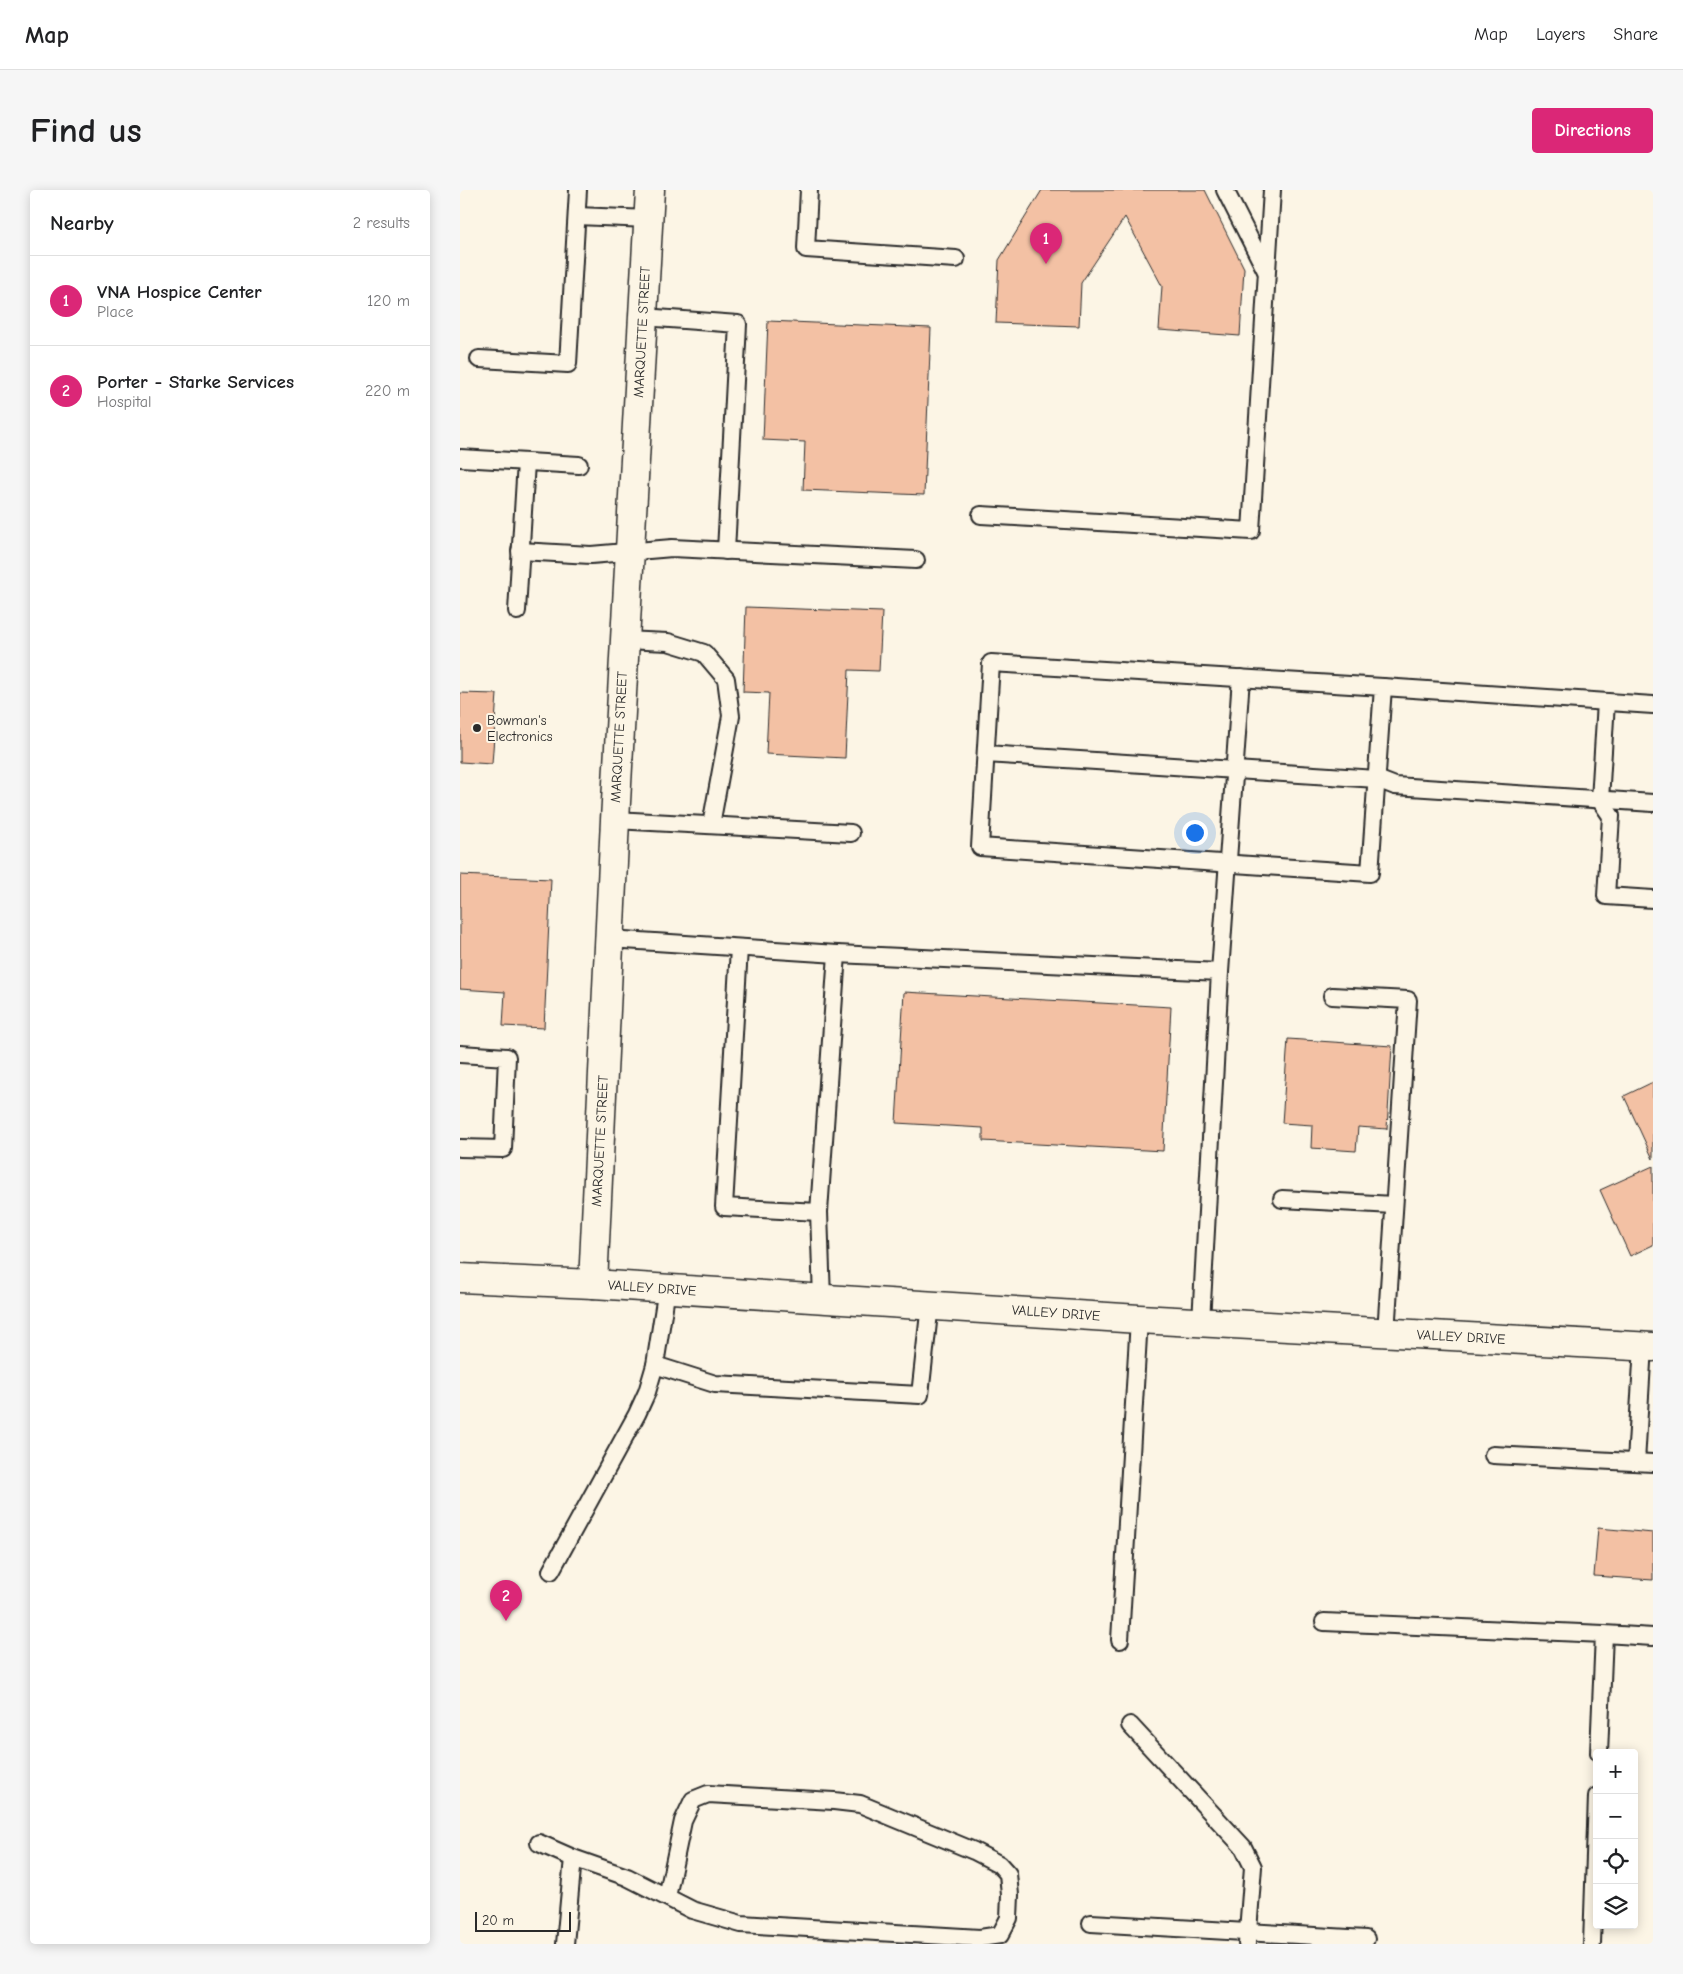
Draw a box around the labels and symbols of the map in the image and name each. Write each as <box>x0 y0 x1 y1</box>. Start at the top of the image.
pin: 1 <box>1030 223 1062 264</box>
street label: MARQUETTE STREET <box>630 265 654 398</box>
street label: MARQUETTE STREET <box>607 670 631 803</box>
place label: Bowman's Electronics <box>487 712 553 745</box>
marker: Bowman's Electronics <box>471 722 483 734</box>
your location <box>1182 820 1208 846</box>
street label: MARQUETTE STREET <box>588 1074 612 1207</box>
street label: VALLEY DRIVE <box>607 1276 697 1300</box>
street label: VALLEY DRIVE <box>1011 1301 1101 1325</box>
street label: VALLEY DRIVE <box>1416 1326 1506 1348</box>
pin: 2 <box>490 1580 522 1621</box>
scale bar <box>475 1909 571 1932</box>

